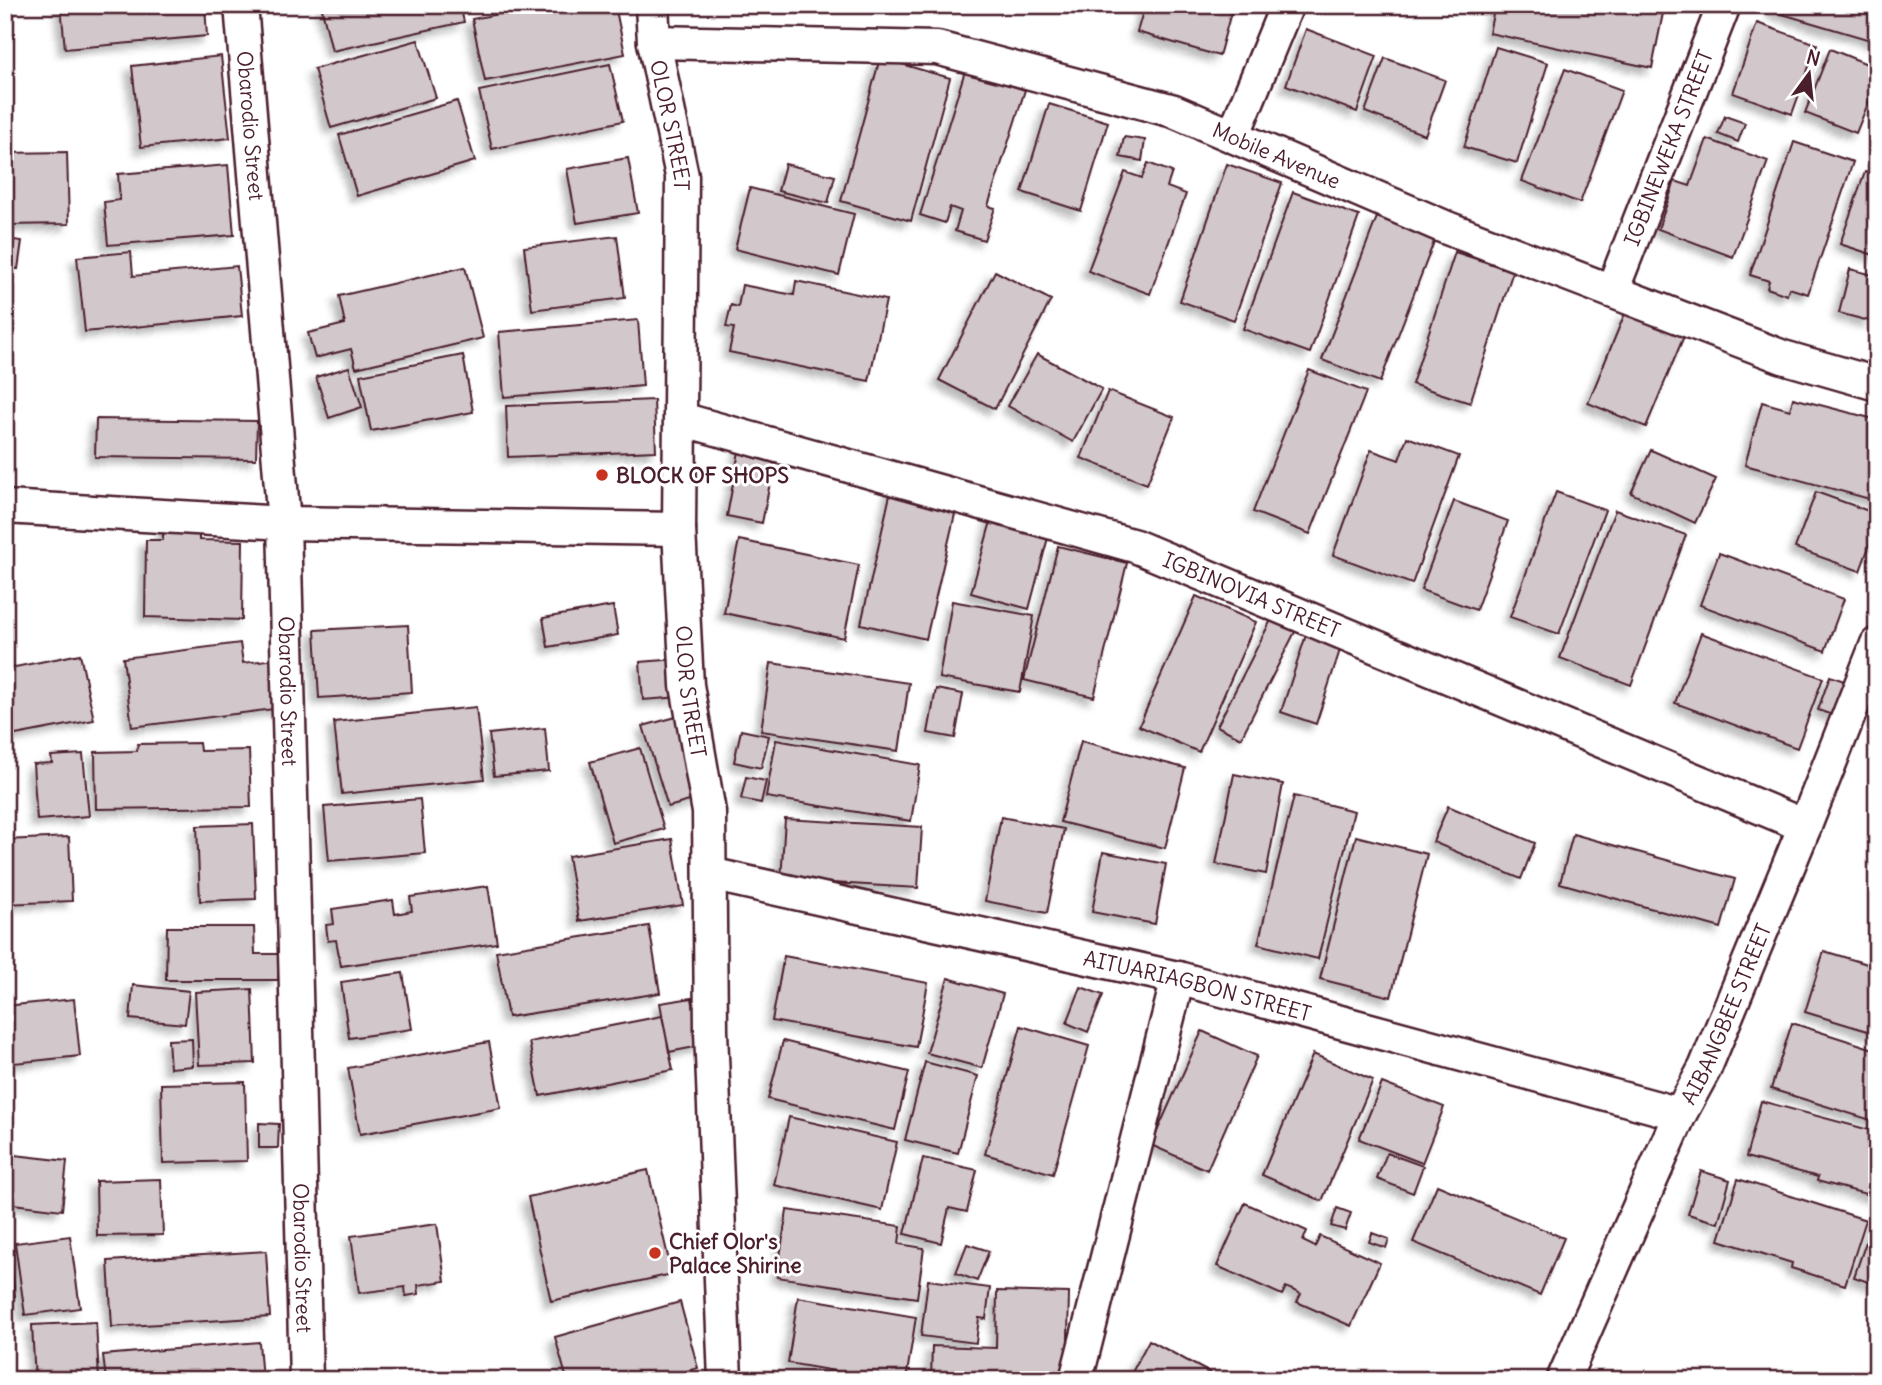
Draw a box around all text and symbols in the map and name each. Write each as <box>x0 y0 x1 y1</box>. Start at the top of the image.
north arrow <box>1773 38 1843 108</box>
text: N <box>1804 44 1823 71</box>
street label: IGBINEWEKA STREET <box>1618 46 1719 249</box>
street label: Obarodio Street <box>231 50 271 201</box>
street label: OLOR STREET <box>645 57 696 191</box>
street label: Mobile Avenue <box>1209 116 1345 194</box>
place label: BLOCK OF SHOPS <box>616 462 789 489</box>
marker: BLOCK OF SHOPS <box>594 467 610 483</box>
street label: IGBINOVIA STREET <box>1159 546 1345 644</box>
street label: Obarodio Street <box>273 616 304 767</box>
street label: OLOR STREET <box>670 625 713 760</box>
street label: AIBANGBEE STREET <box>1674 919 1777 1109</box>
street label: AITUARIAGBON STREET <box>1081 944 1314 1027</box>
street label: Obarodio Street <box>287 1183 318 1333</box>
place label: Chief Olor's Palace Shirine <box>669 1228 802 1279</box>
marker: Chief Olor's Palace Shirine <box>647 1245 663 1261</box>

